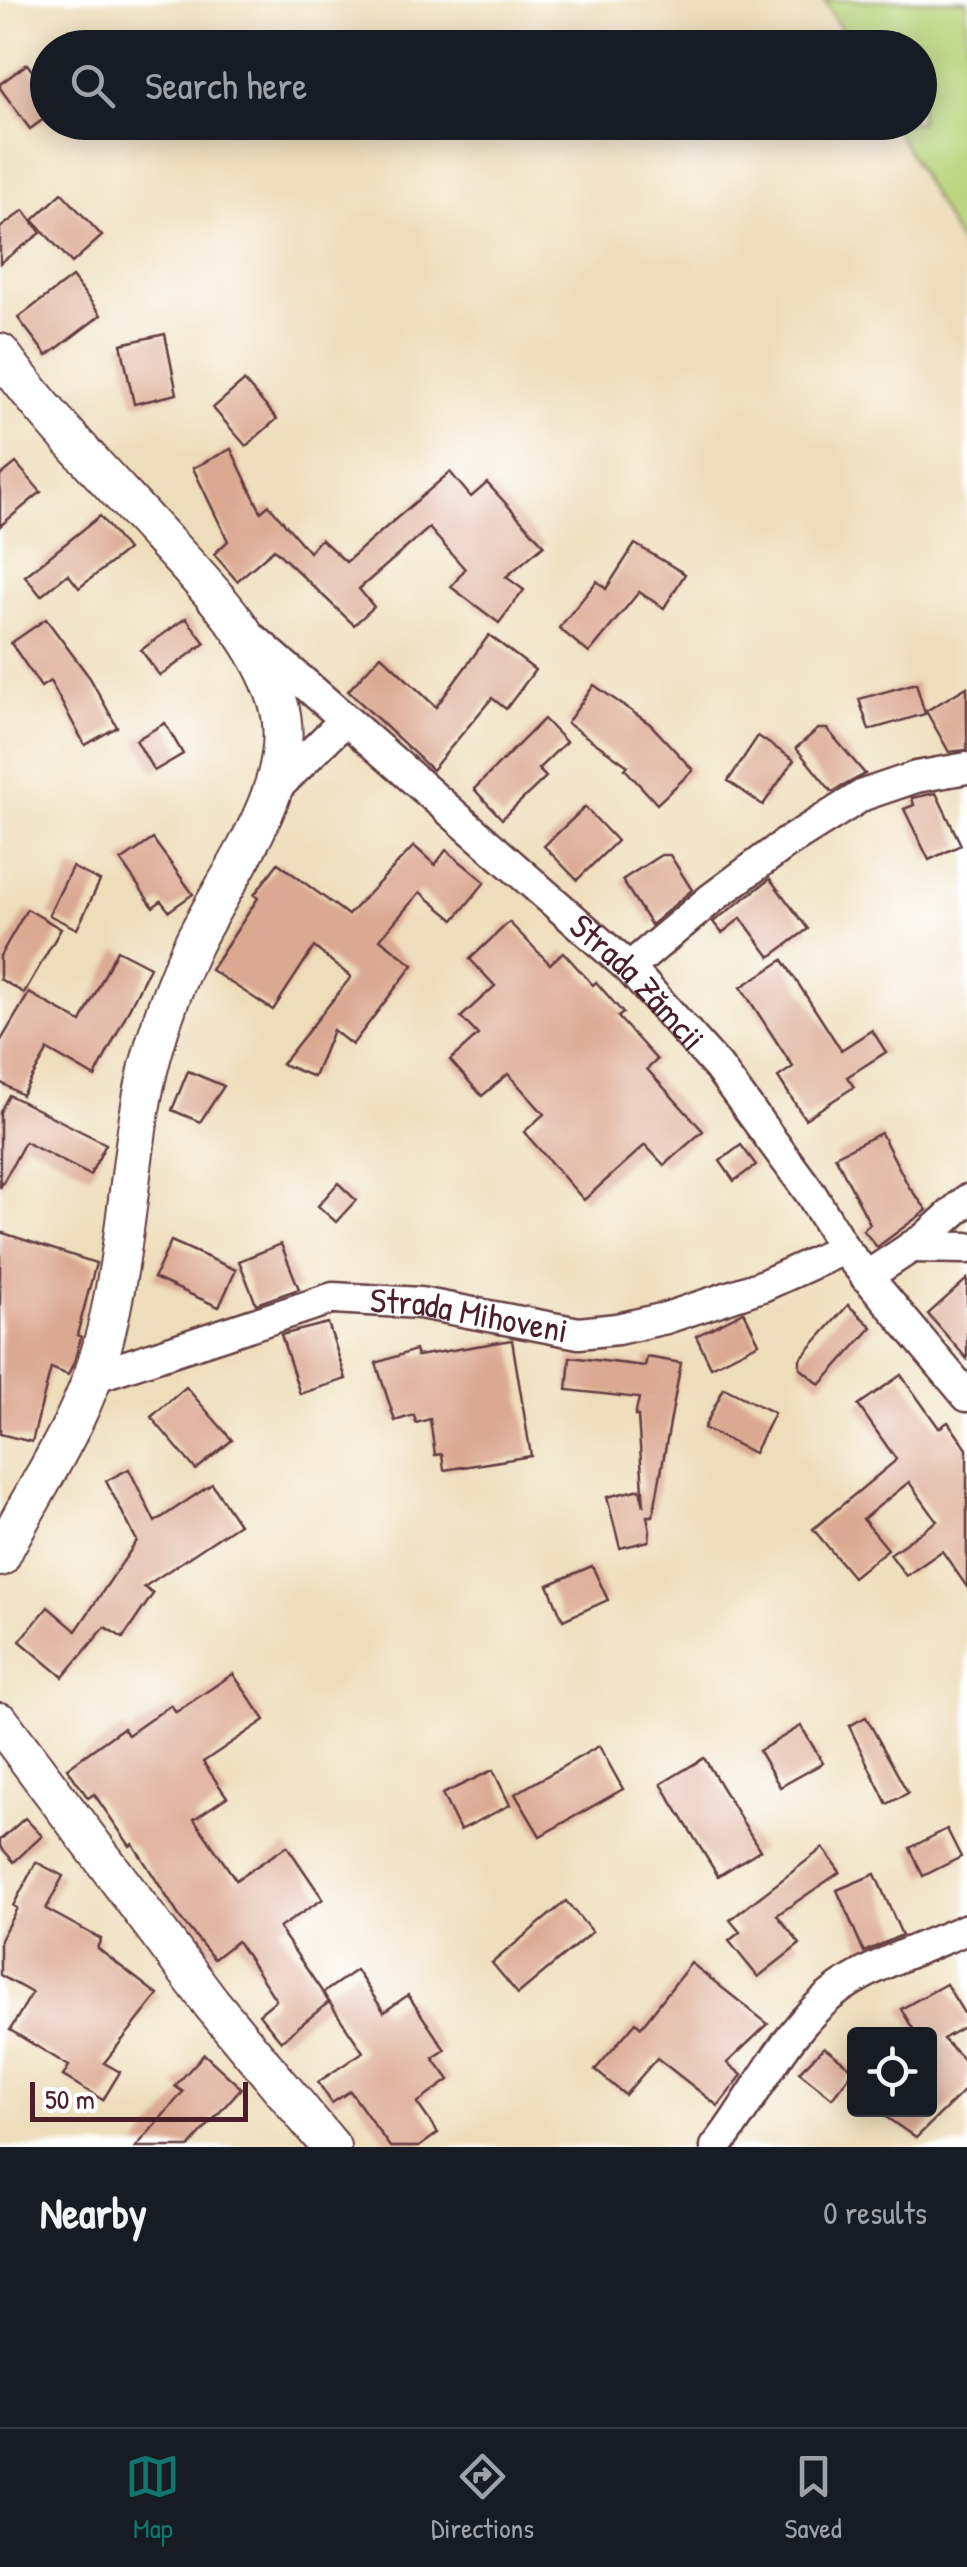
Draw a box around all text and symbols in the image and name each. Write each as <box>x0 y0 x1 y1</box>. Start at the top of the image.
search box <box>30 30 937 140</box>
icon: search <box>65 58 120 113</box>
text: Search here <box>145 59 307 111</box>
street label: Strada Zămcii <box>560 903 716 1060</box>
street label: Strada Mihoveni <box>369 1276 572 1353</box>
map controls <box>847 2027 937 2117</box>
button: locate <box>847 2027 937 2117</box>
scale bar <box>30 2077 248 2122</box>
text: 50 m <box>45 2080 95 2118</box>
text: Nearby <box>40 2184 147 2241</box>
text: 0 results <box>823 2191 927 2234</box>
tab: Map <box>125 2449 180 2547</box>
tab: Directions <box>431 2449 534 2547</box>
tab: Saved <box>785 2449 842 2547</box>

